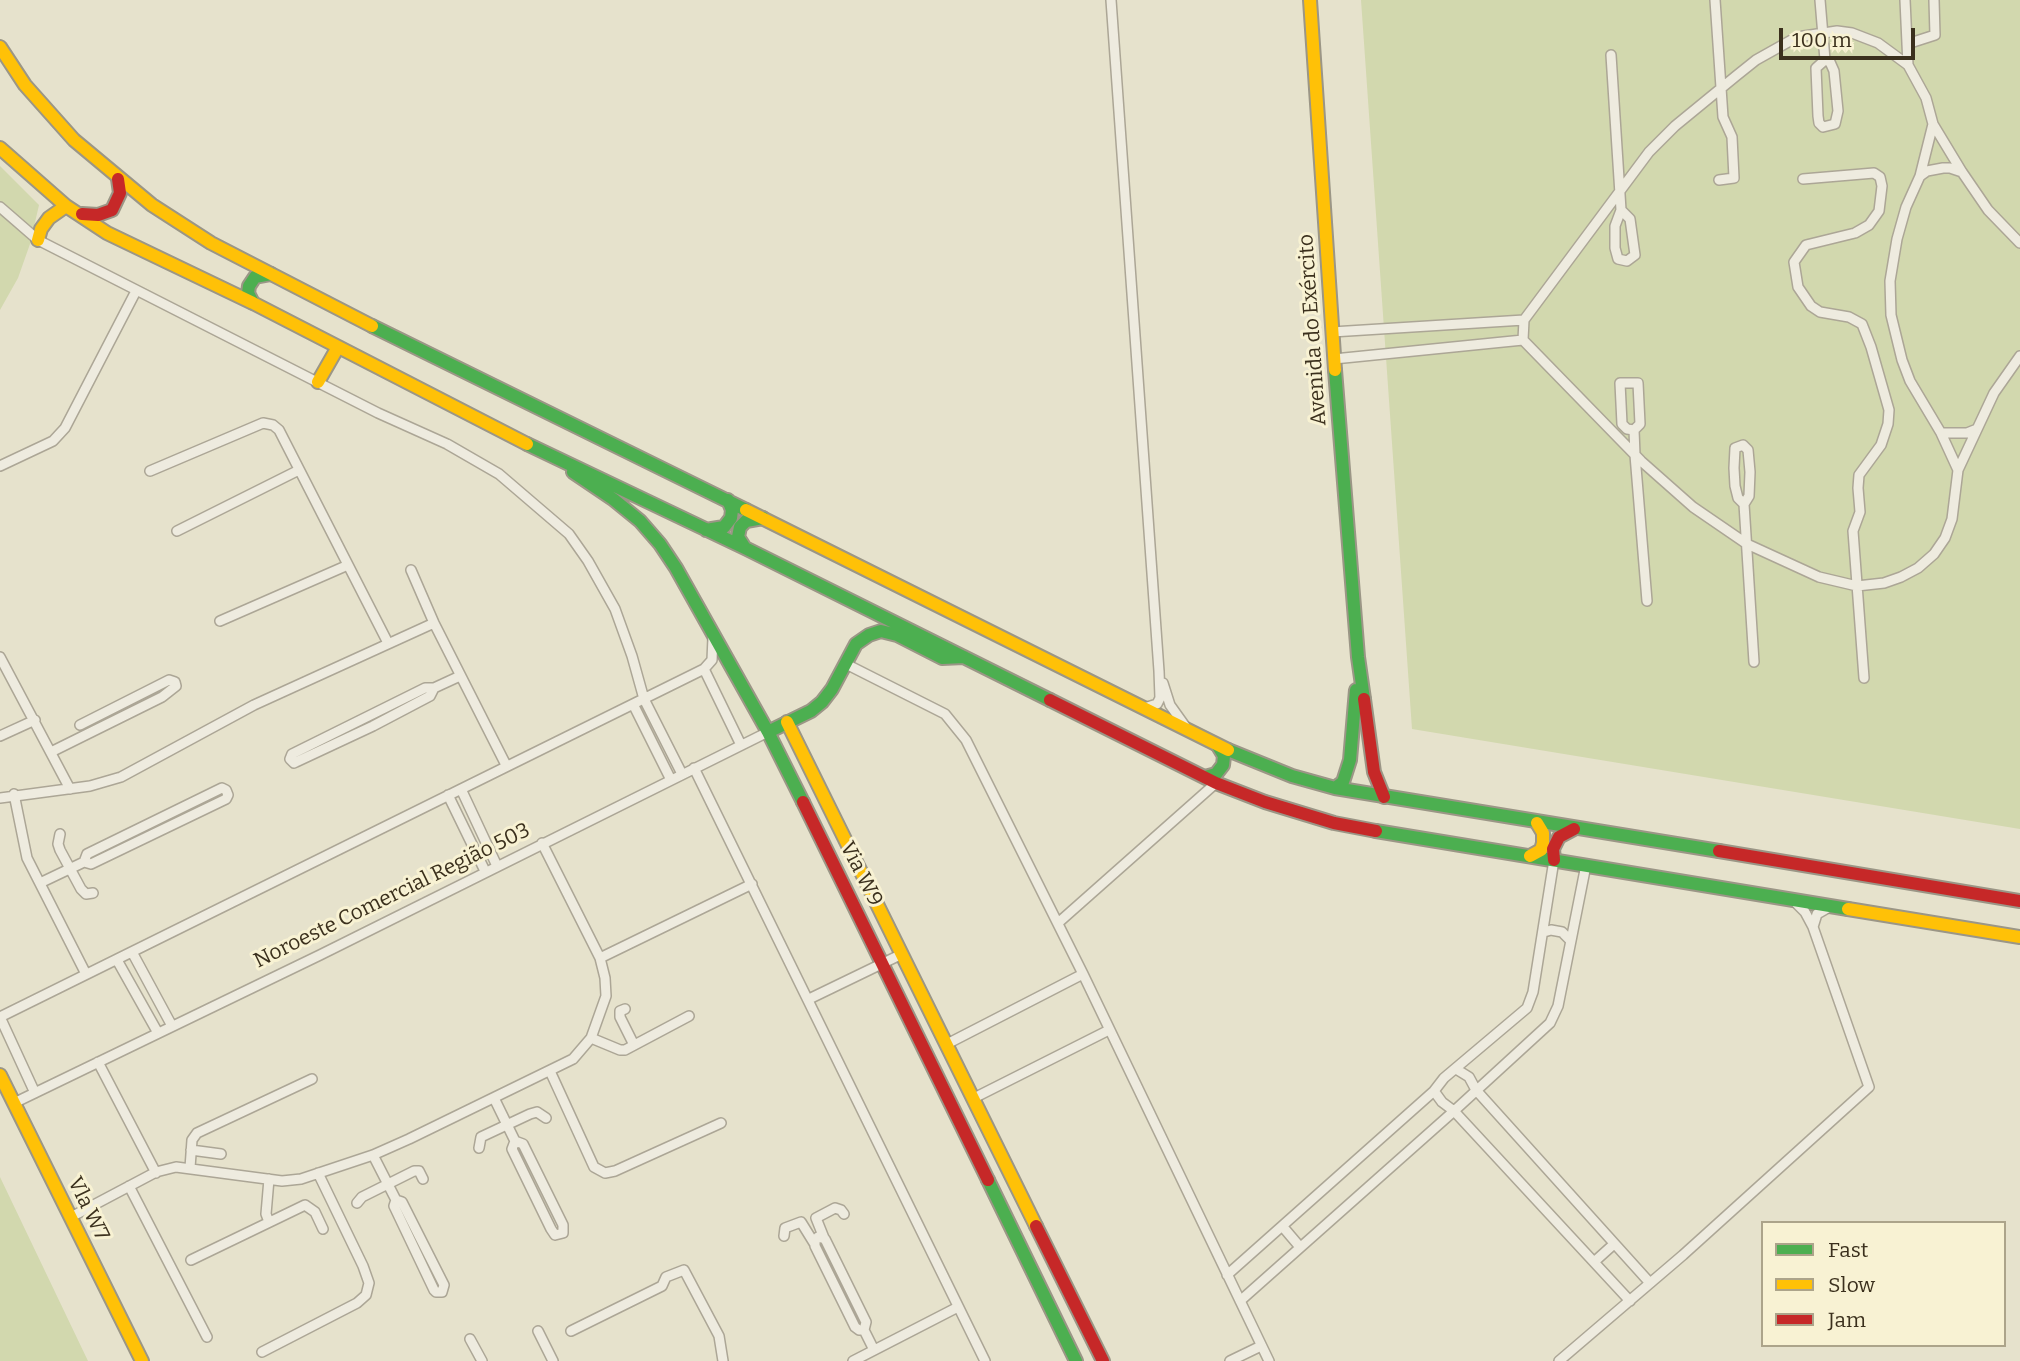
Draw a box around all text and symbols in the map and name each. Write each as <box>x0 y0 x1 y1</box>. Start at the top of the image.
scale bar <box>1782 14 1918 58</box>
text: 100 m <box>1792 27 1852 53</box>
street label: Avenida do Exército <box>1294 233 1332 427</box>
street label: Noroeste Comercial Região 503 <box>250 818 534 974</box>
street label: Via W9 <box>834 838 888 910</box>
street label: Vla W7 <box>62 1173 114 1245</box>
legend <box>1761 1221 2006 1347</box>
text: Fast <box>1828 1237 1868 1263</box>
text: Slow <box>1828 1272 1875 1298</box>
text: Jam <box>1828 1307 1866 1333</box>

